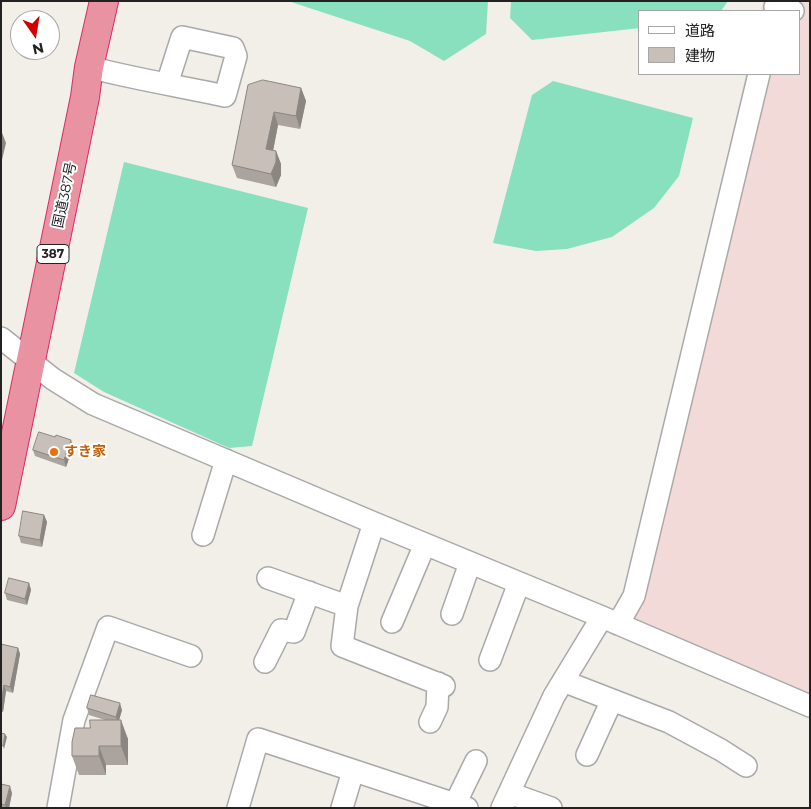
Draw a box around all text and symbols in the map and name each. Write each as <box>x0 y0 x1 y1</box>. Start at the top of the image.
north arrow <box>10 10 60 60</box>
legend <box>638 10 801 75</box>
text: 道路 <box>685 21 715 40</box>
text: N <box>31 39 46 59</box>
text: 建物 <box>685 46 715 65</box>
street label: 国道387号 <box>50 160 80 230</box>
road number: 387 <box>37 244 69 264</box>
place label: すき家 <box>64 444 106 460</box>
marker: すき家 <box>48 446 60 458</box>

